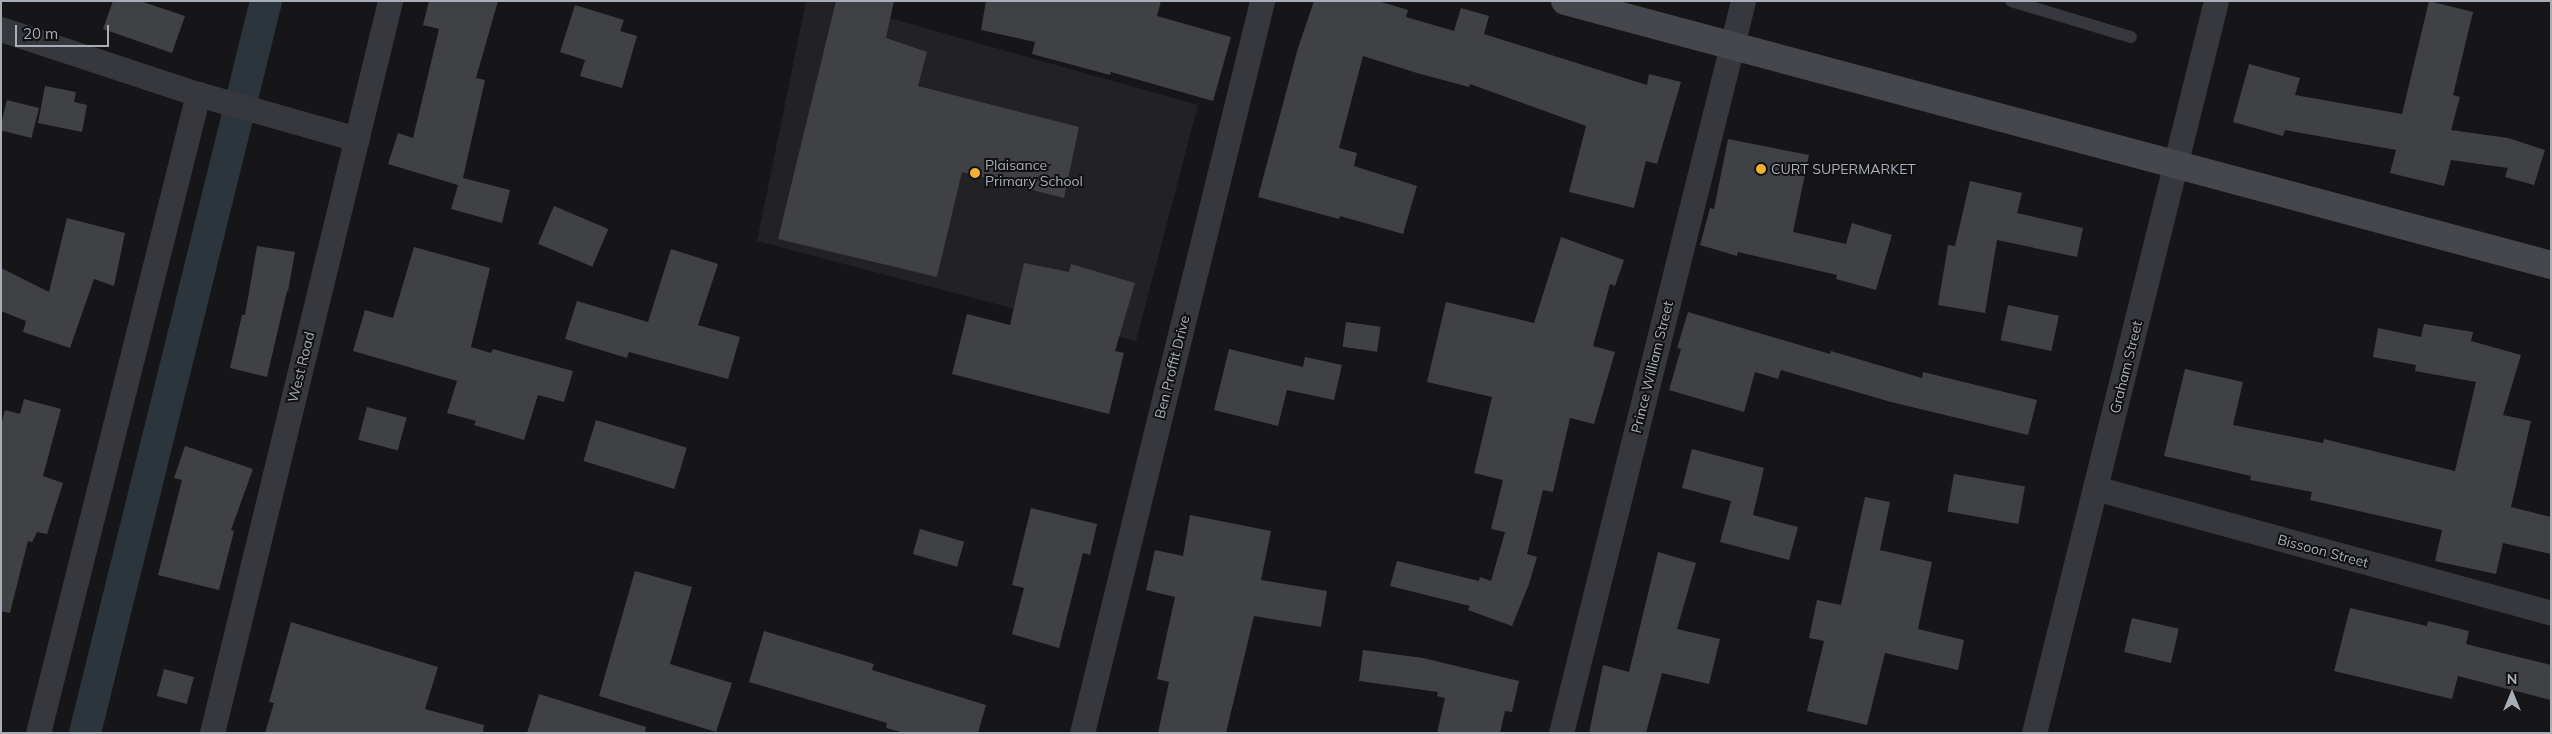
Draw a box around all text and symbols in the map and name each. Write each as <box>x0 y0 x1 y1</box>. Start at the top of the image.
scale bar <box>18 15 111 47</box>
text: 20 m <box>23 24 58 43</box>
place label: Plaisance Primary School <box>985 157 1083 190</box>
place label: CURT SUPERMARKET <box>1771 161 1916 177</box>
marker: CURT SUPERMARKET <box>1755 163 1767 175</box>
marker: Plaisance Primary School <box>969 167 981 179</box>
street label: Prince William Street <box>1627 299 1677 435</box>
street label: Ben Proffit Drive <box>1151 314 1193 420</box>
street label: Graham Street <box>2106 319 2146 415</box>
street label: West Road <box>284 330 318 404</box>
street label: Bissoon Street <box>2276 531 2370 571</box>
north arrow <box>2487 669 2537 719</box>
text: N <box>2507 670 2517 688</box>

